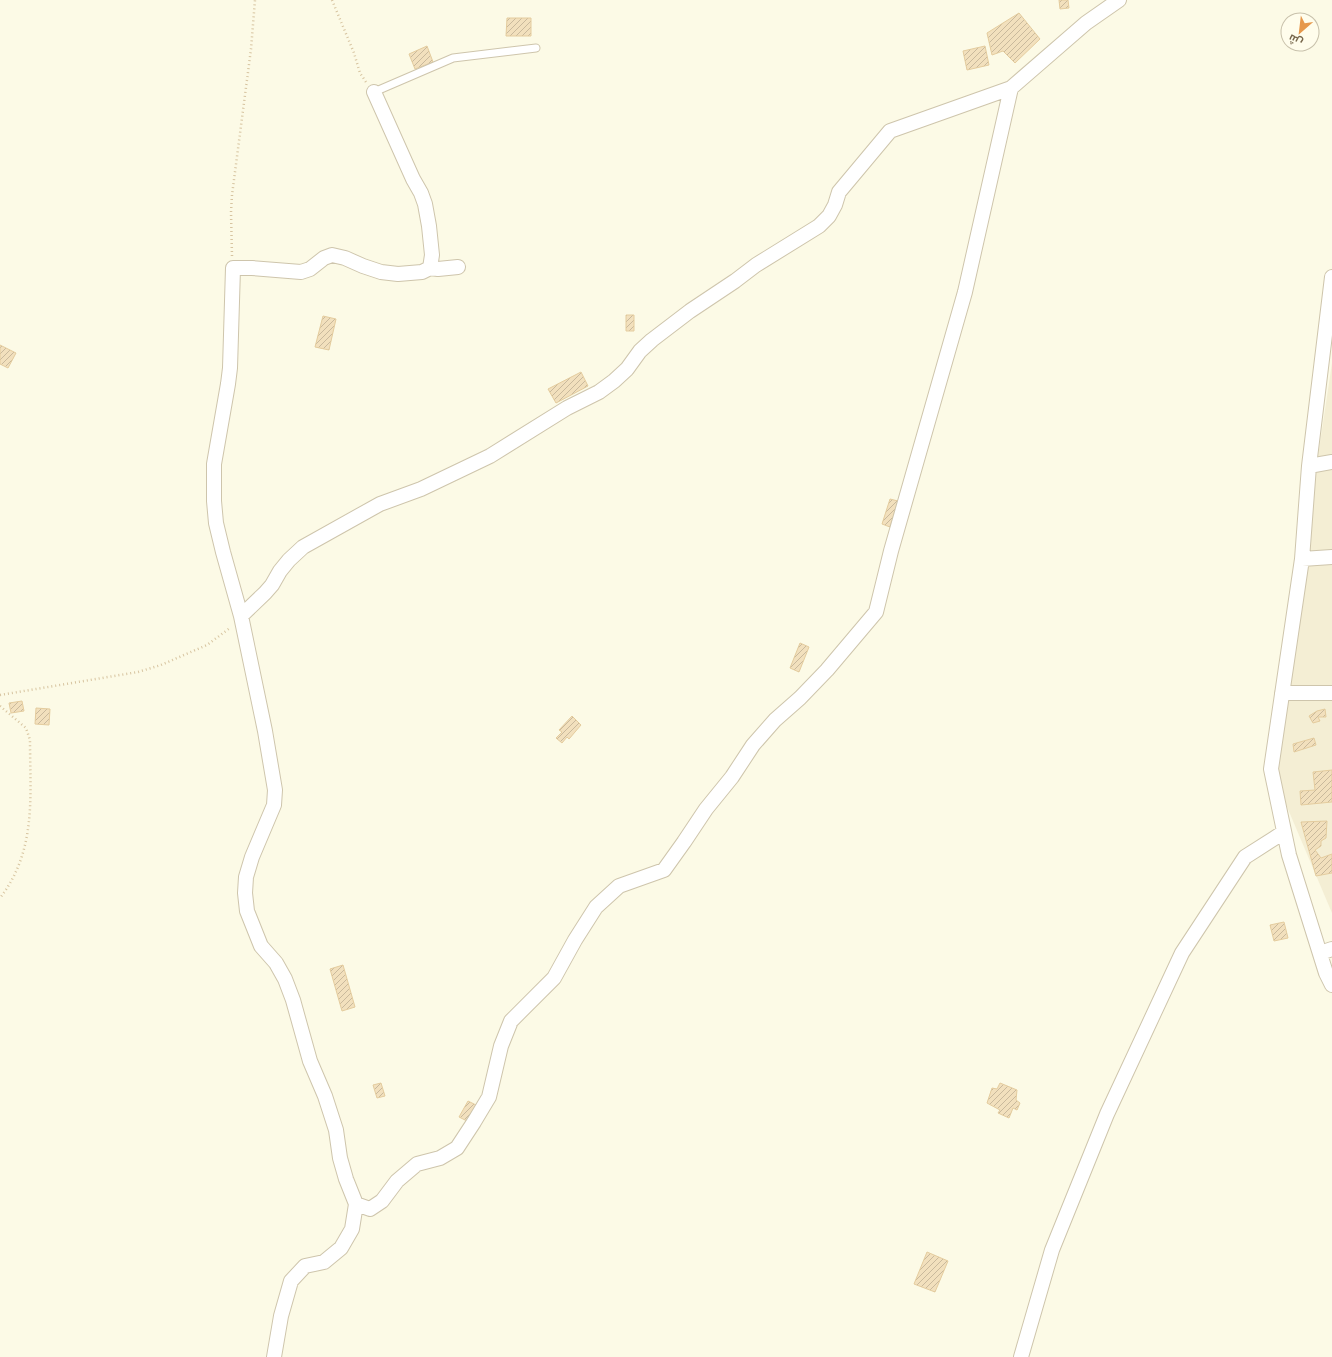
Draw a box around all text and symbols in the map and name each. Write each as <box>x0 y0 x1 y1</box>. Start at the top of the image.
north arrow <box>1280 12 1320 52</box>
text: ش <box>1286 31 1305 49</box>

